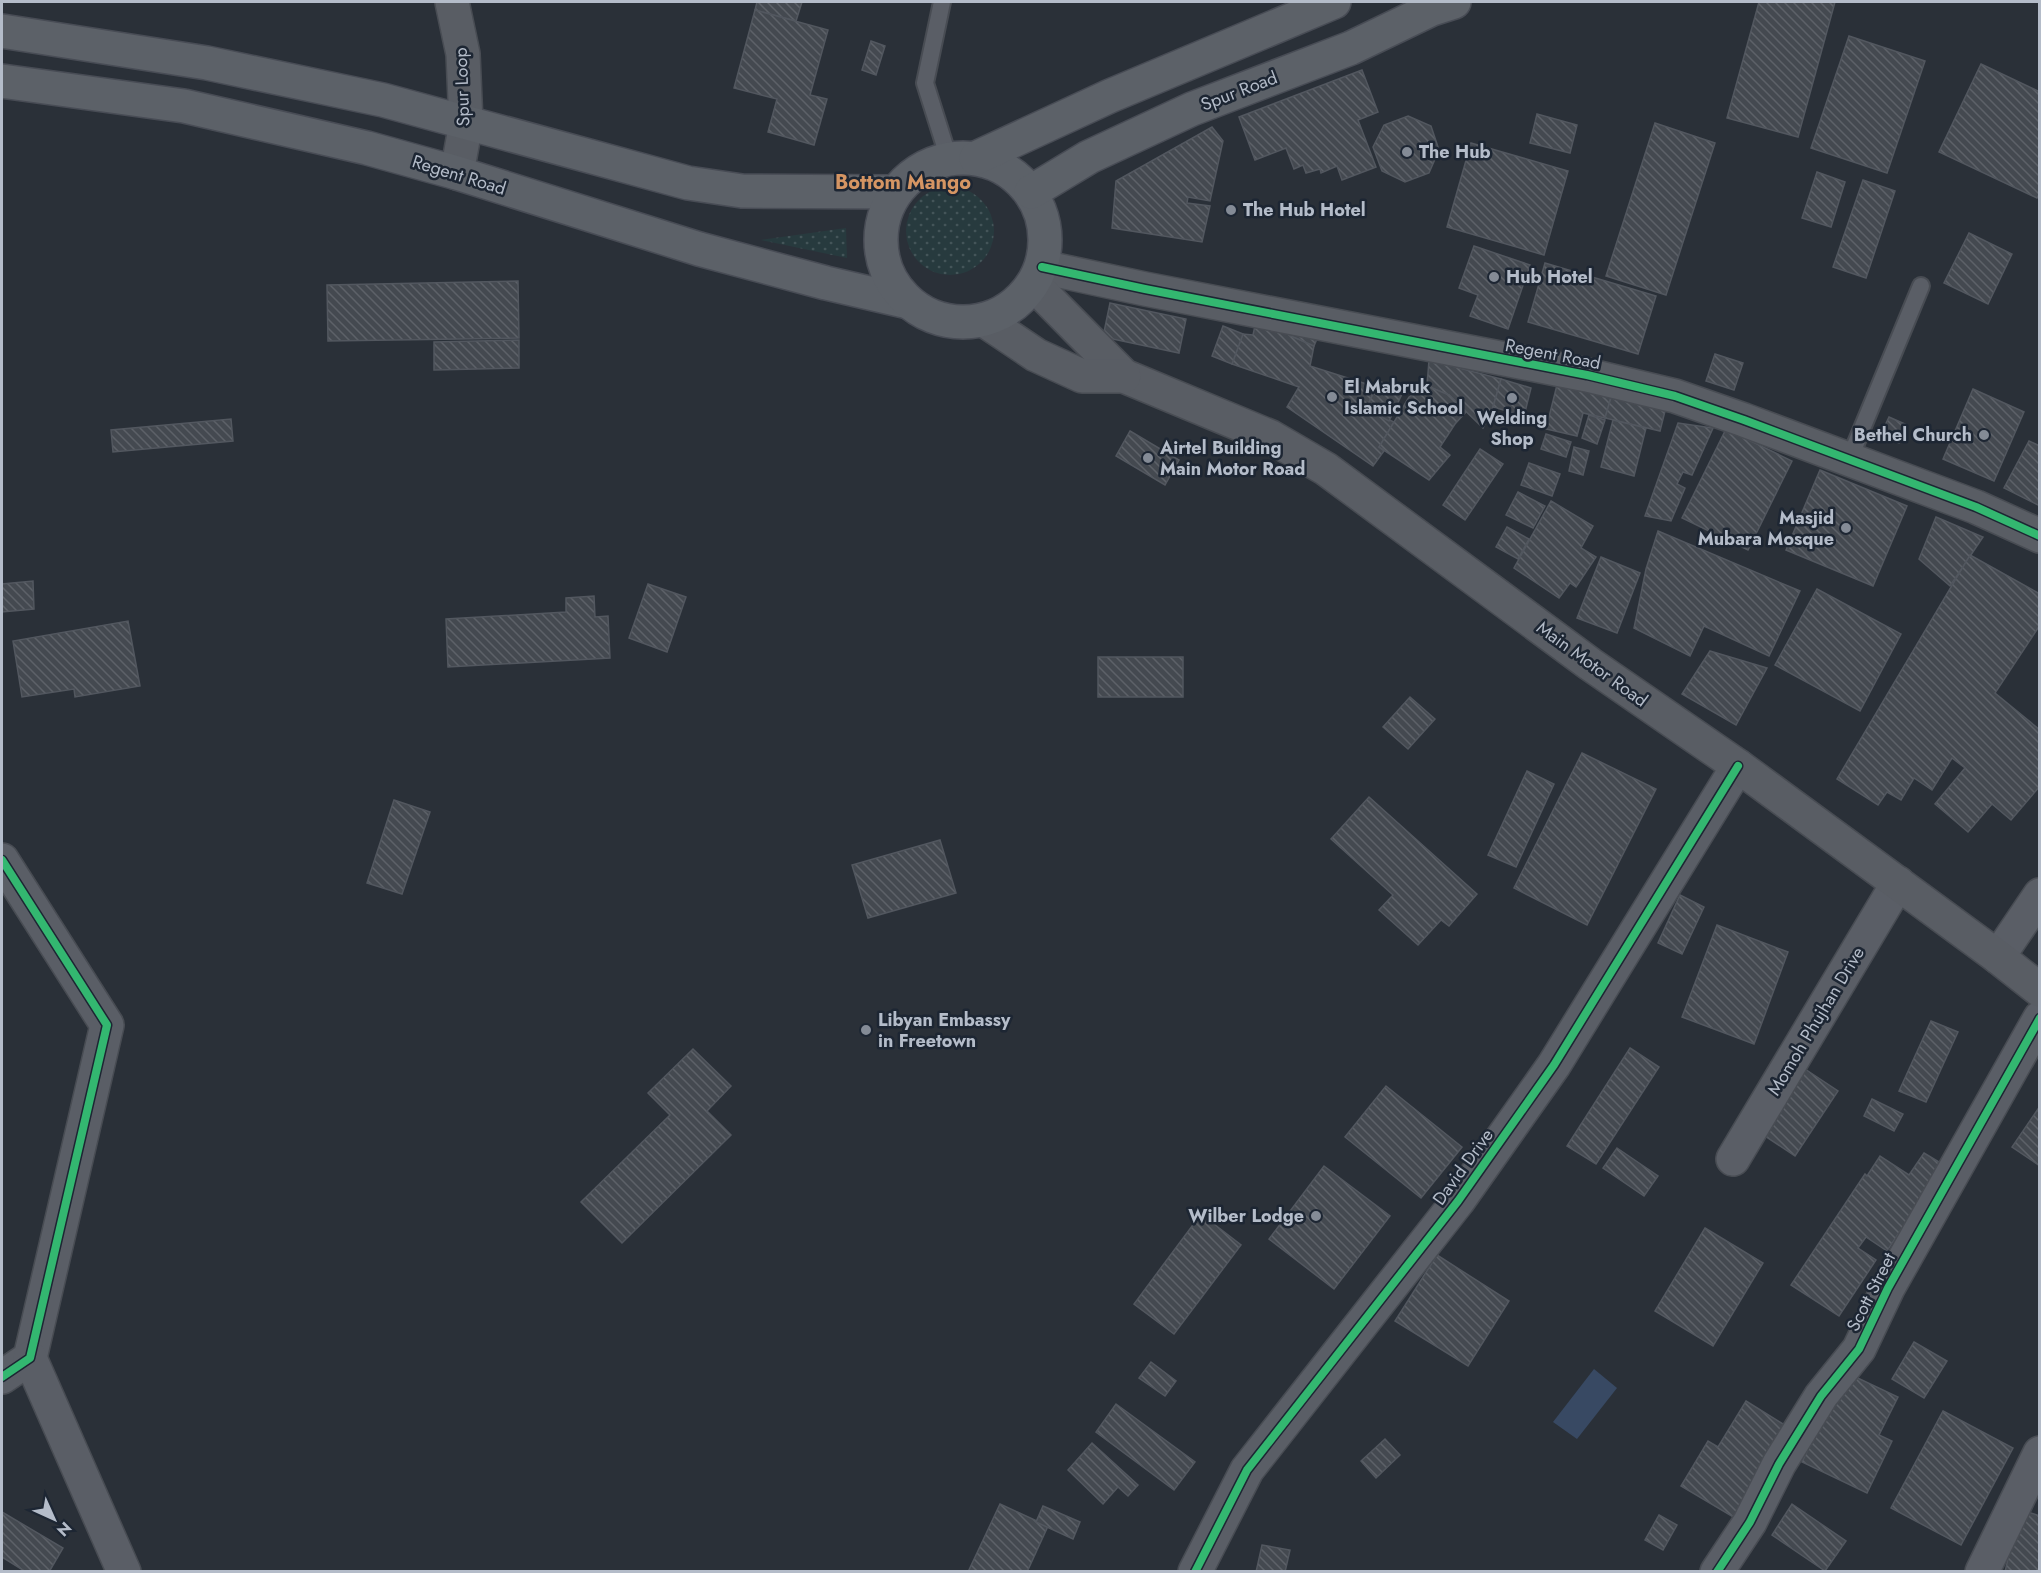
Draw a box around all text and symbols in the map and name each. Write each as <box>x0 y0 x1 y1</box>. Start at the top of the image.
street label: Spur Loop <box>448 47 476 127</box>
street label: Spur Road <box>1197 65 1281 117</box>
place label: The Hub <box>1419 139 1491 165</box>
marker: The Hub <box>1400 145 1414 159</box>
street label: Regent Road <box>409 148 509 202</box>
district label: Bottom Mango <box>835 168 971 197</box>
place label: The Hub Hotel <box>1243 197 1366 223</box>
marker: The Hub Hotel <box>1224 203 1238 217</box>
place label: Hub Hotel <box>1506 264 1593 290</box>
marker: Hub Hotel <box>1487 270 1501 284</box>
street label: Regent Road <box>1503 332 1603 376</box>
place label: El Mabruk Islamic School <box>1344 374 1463 421</box>
marker: El Mabruk Islamic School <box>1325 390 1339 404</box>
marker: Welding Shop <box>1505 391 1519 405</box>
place label: Welding Shop <box>1477 405 1547 452</box>
place label: Bethel Church <box>1854 422 1972 448</box>
marker: Bethel Church <box>1977 428 1991 442</box>
place label: Airtel Building Main Motor Road <box>1159 435 1305 482</box>
marker: Airtel Building Main Motor Road <box>1141 451 1155 465</box>
place label: Masjid Mubara Mosque <box>1698 505 1834 552</box>
marker: Masjid Mubara Mosque <box>1839 521 1853 535</box>
street label: Main Motor Road <box>1531 615 1653 713</box>
street label: Momoh Phujhan Drive <box>1761 942 1871 1100</box>
place label: Libyan Embassy in Freetown <box>878 1007 1011 1054</box>
marker: Libyan Embassy in Freetown <box>859 1023 873 1037</box>
street label: David Drive <box>1426 1123 1500 1211</box>
place label: Wilber Lodge <box>1188 1203 1304 1229</box>
marker: Wilber Lodge <box>1309 1209 1323 1223</box>
street label: Scott Street <box>1840 1248 1902 1336</box>
north arrow <box>24 1489 84 1549</box>
text: N <box>52 1517 77 1542</box>

